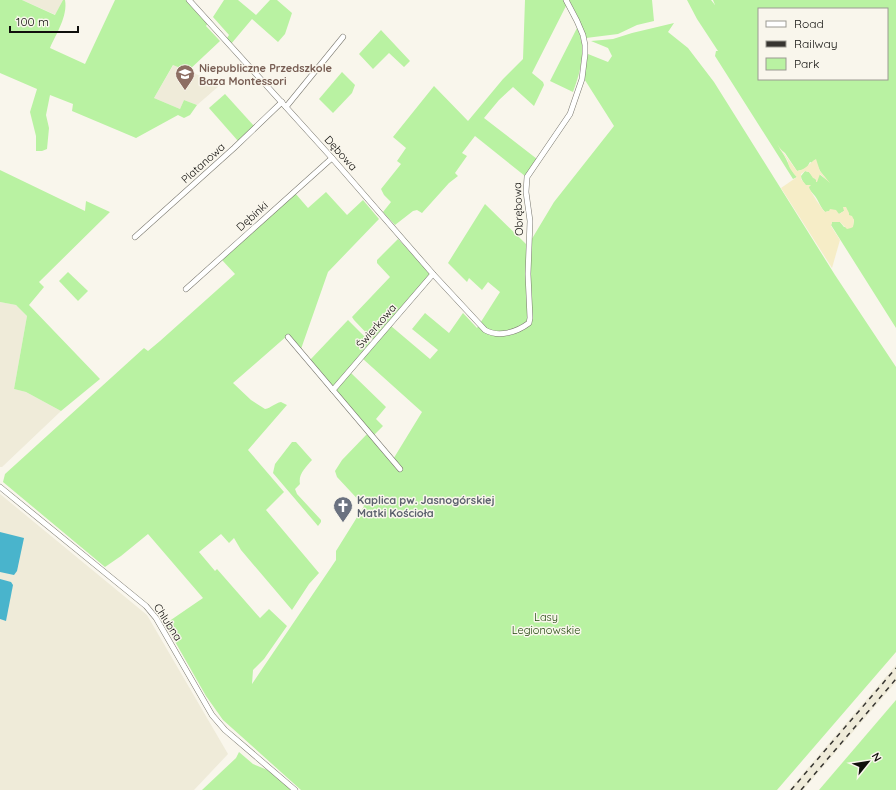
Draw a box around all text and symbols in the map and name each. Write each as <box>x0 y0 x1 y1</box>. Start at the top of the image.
scale bar <box>10 8 78 34</box>
legend <box>758 8 888 80</box>
text: 100 m <box>16 14 49 29</box>
text: Road <box>794 16 824 31</box>
text: Railway <box>794 36 838 51</box>
text: Park <box>794 56 819 71</box>
place label: Niepubliczne Przedszkole Baza Montessori <box>199 61 333 88</box>
school or university icon: Niepubliczne Przedszkole Baza Montessori <box>174 63 196 91</box>
street label: Dębowa <box>322 133 360 173</box>
street label: Platanowa <box>178 140 228 186</box>
street label: Obrębowa <box>510 182 526 236</box>
street label: Dębinki <box>233 198 271 234</box>
street label: Świerkowa <box>353 301 399 351</box>
place label: Kaplica pw. Jasnogórskiej Matki Kościoła <box>357 493 495 520</box>
church icon: Kaplica pw. Jasnogórskiej Matki Kościoła <box>332 495 354 523</box>
street label: Chlubna <box>151 601 185 643</box>
park label: Lasy Legionowskie <box>512 610 580 637</box>
north arrow <box>848 742 888 782</box>
text: N <box>869 750 885 764</box>

